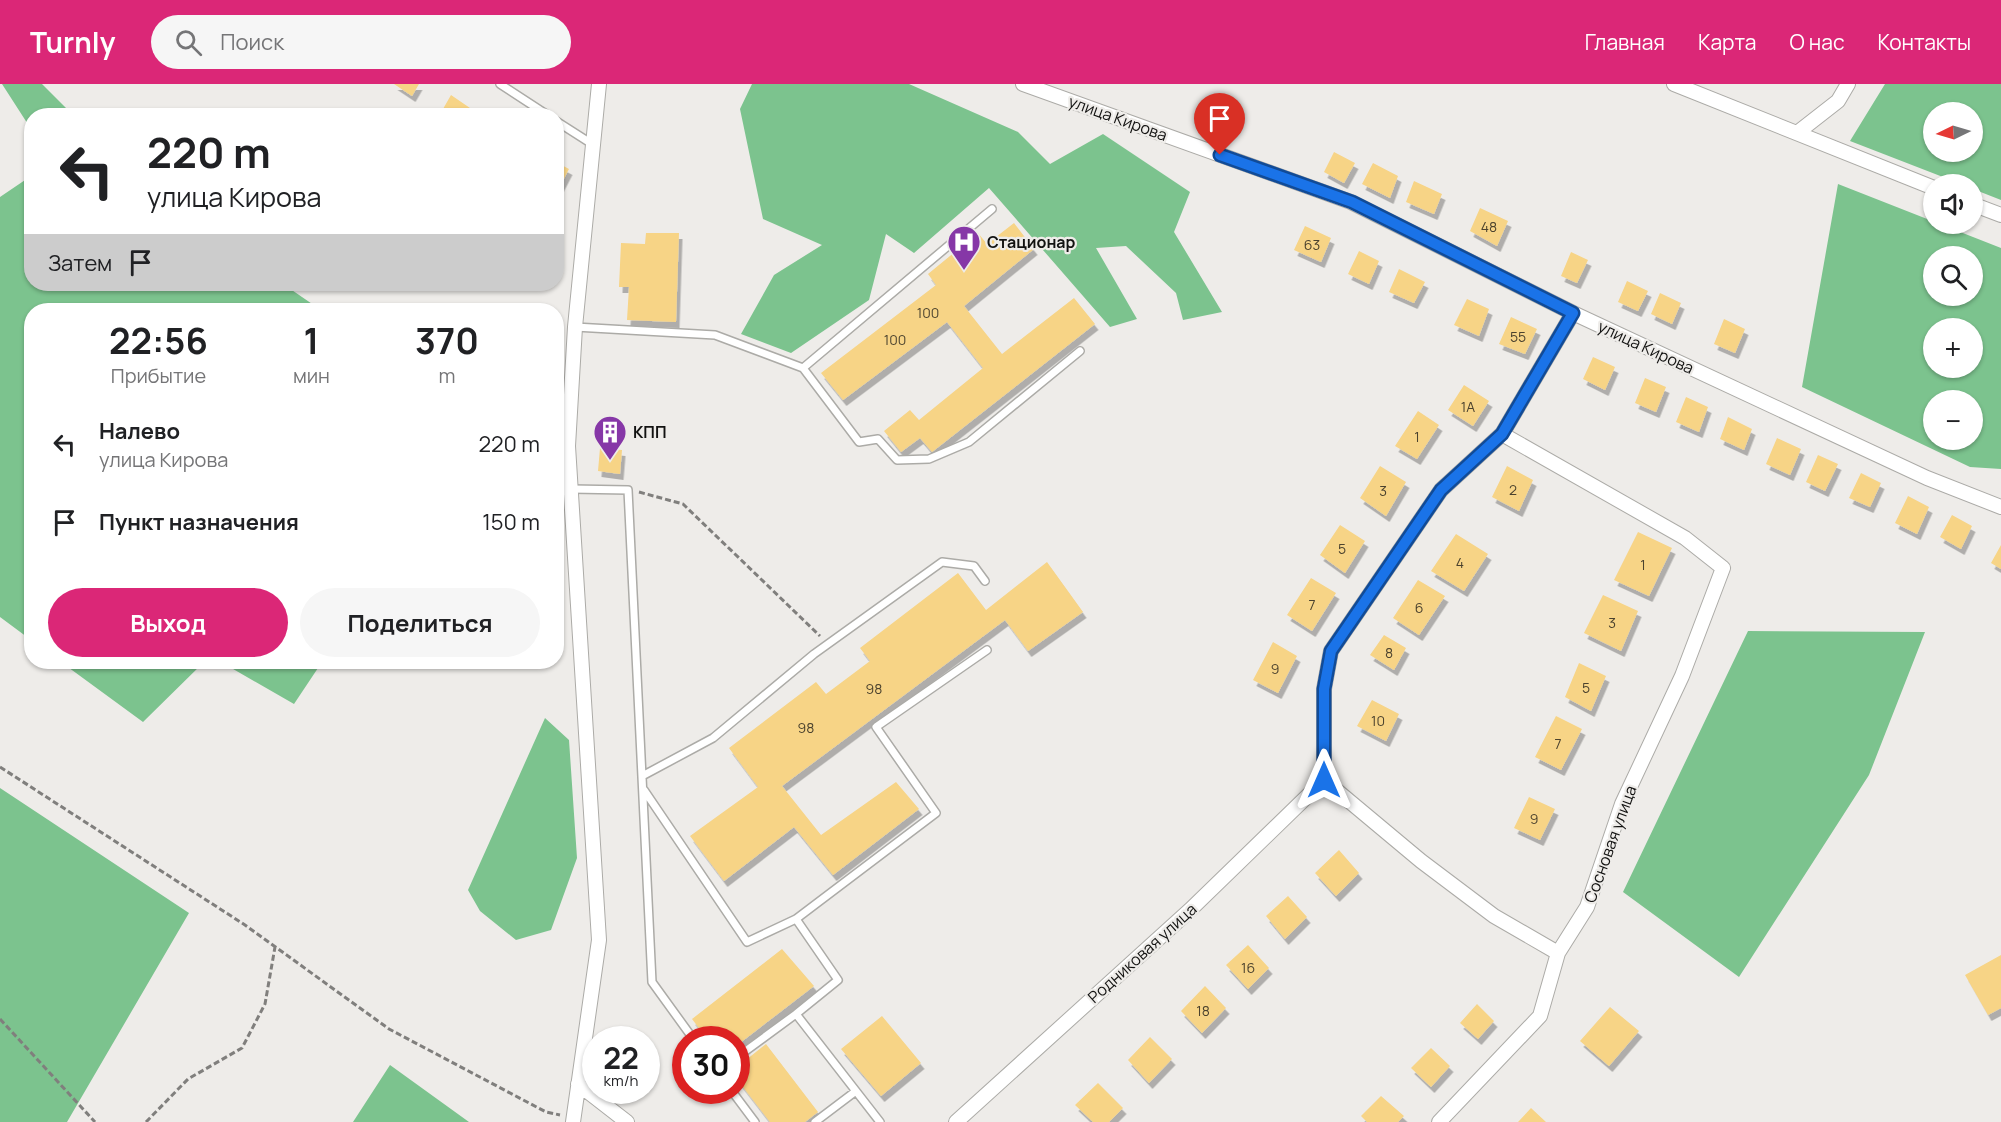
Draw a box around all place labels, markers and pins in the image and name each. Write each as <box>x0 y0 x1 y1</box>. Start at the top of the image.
pin <box>1194 93 1245 155</box>
hospital icon: Стационар <box>946 224 982 271</box>
place label: Стационар <box>987 231 1076 253</box>
building icon: КПП <box>592 414 628 461</box>
place label: КПП <box>633 421 667 443</box>

